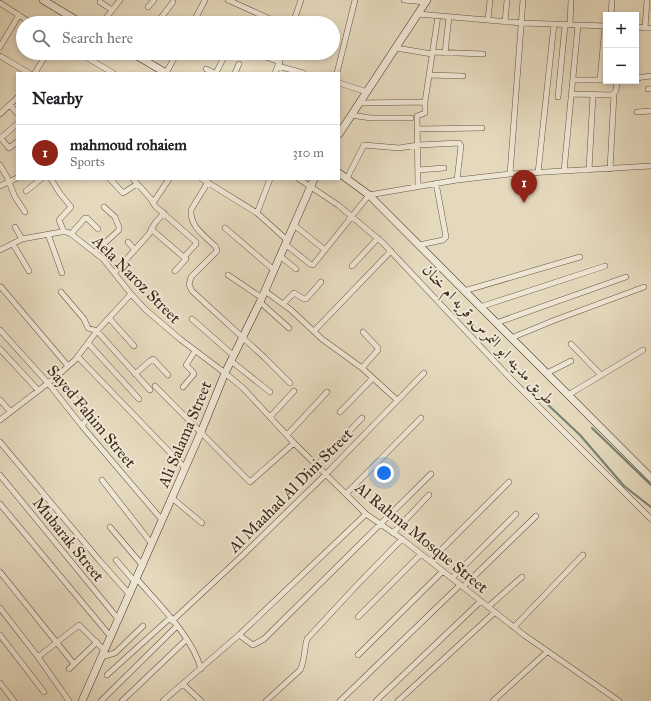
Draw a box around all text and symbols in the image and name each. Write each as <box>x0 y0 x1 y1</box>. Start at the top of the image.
map controls <box>603 12 639 84</box>
button: + <box>603 12 639 48</box>
search box <box>16 16 340 60</box>
icon: search <box>30 27 52 49</box>
text: Search here <box>62 29 133 47</box>
button: − <box>603 48 639 84</box>
text: Nearby <box>32 88 83 109</box>
text: mahmoud rohaiem <box>70 136 187 154</box>
text: 1 <box>42 145 48 161</box>
text: 310 m <box>292 145 324 161</box>
text: Sports <box>70 154 105 170</box>
pin: 1 <box>511 170 537 203</box>
street label: Aela Naroz Street <box>88 231 185 328</box>
street label: طريق مدينه ابو النمرس, قريه ام خنان <box>415 260 559 412</box>
street label: Sayed Fahim Street <box>43 361 140 472</box>
street label: Ali Salama Street <box>153 378 215 491</box>
street label: Al Maahad Al Dini Street <box>224 424 357 557</box>
your location <box>374 463 394 483</box>
street label: Al Rahma Mosque Street <box>350 477 492 598</box>
street label: Mubarak Street <box>29 493 109 585</box>

